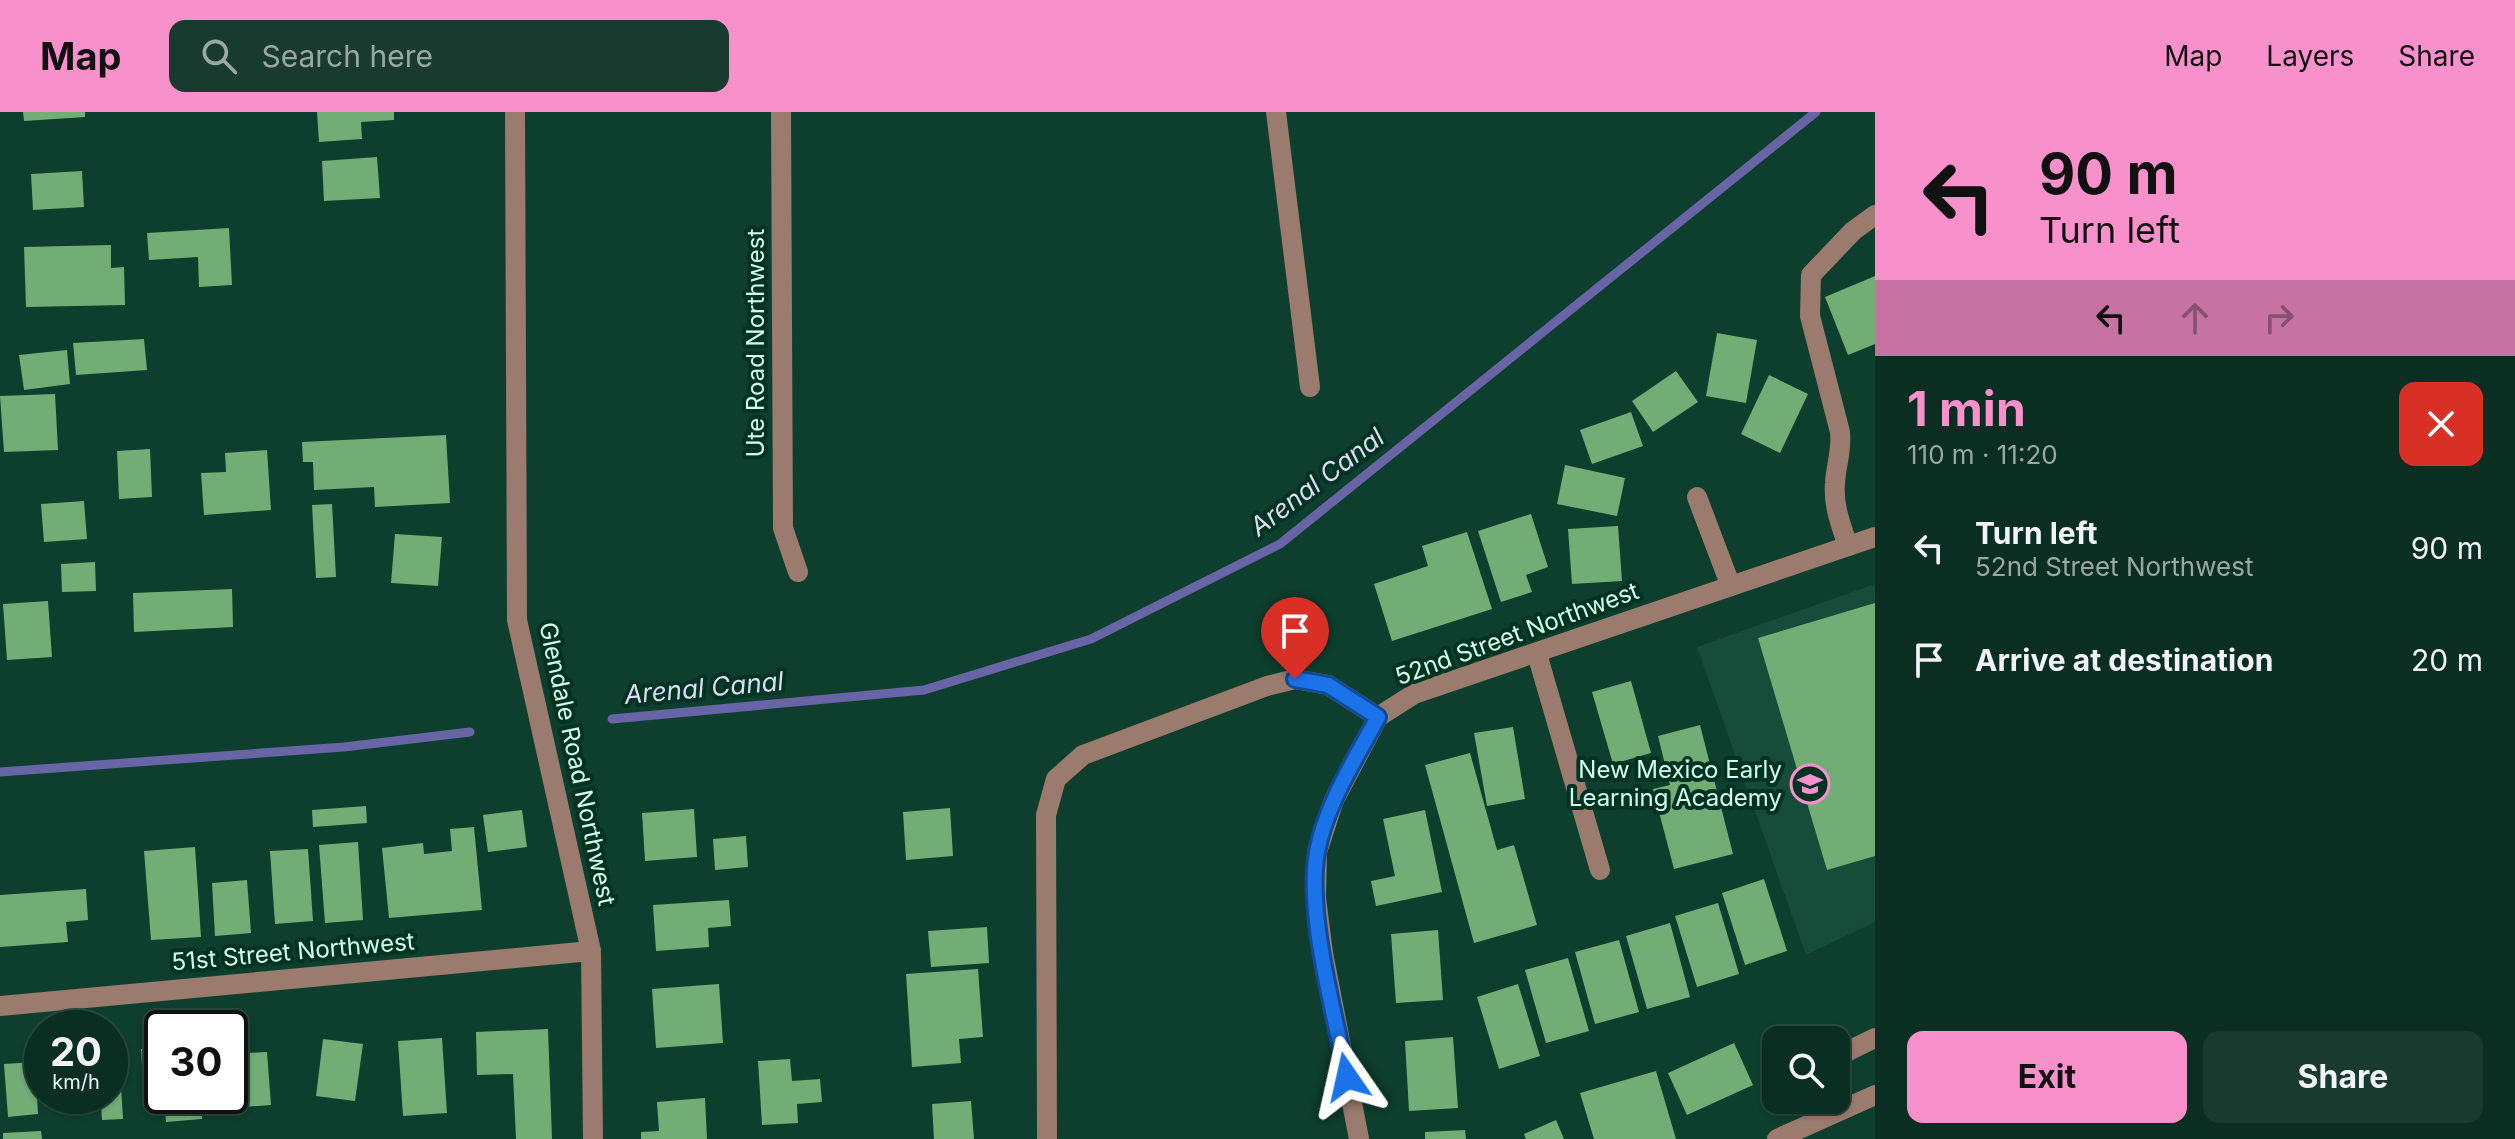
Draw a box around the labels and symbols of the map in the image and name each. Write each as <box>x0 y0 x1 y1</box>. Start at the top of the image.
street label: Ute Road Northwest <box>741 229 770 457</box>
water label: Arenal Canal <box>1243 421 1390 543</box>
street label: 52nd Street Northwest <box>1391 576 1643 691</box>
pin <box>1261 597 1329 679</box>
street label: Glendale Road Northwest <box>533 620 622 908</box>
water label: Arenal Canal <box>622 665 786 710</box>
place label: New Mexico Early Learning Academy <box>1569 755 1782 812</box>
school or university icon: New Mexico Early Learning Academy <box>1789 763 1831 805</box>
street label: 51st Street Northwest <box>170 926 416 977</box>
speed limit sign: 30 <box>144 1010 248 1114</box>
position arrow <box>1305 1035 1389 1119</box>

